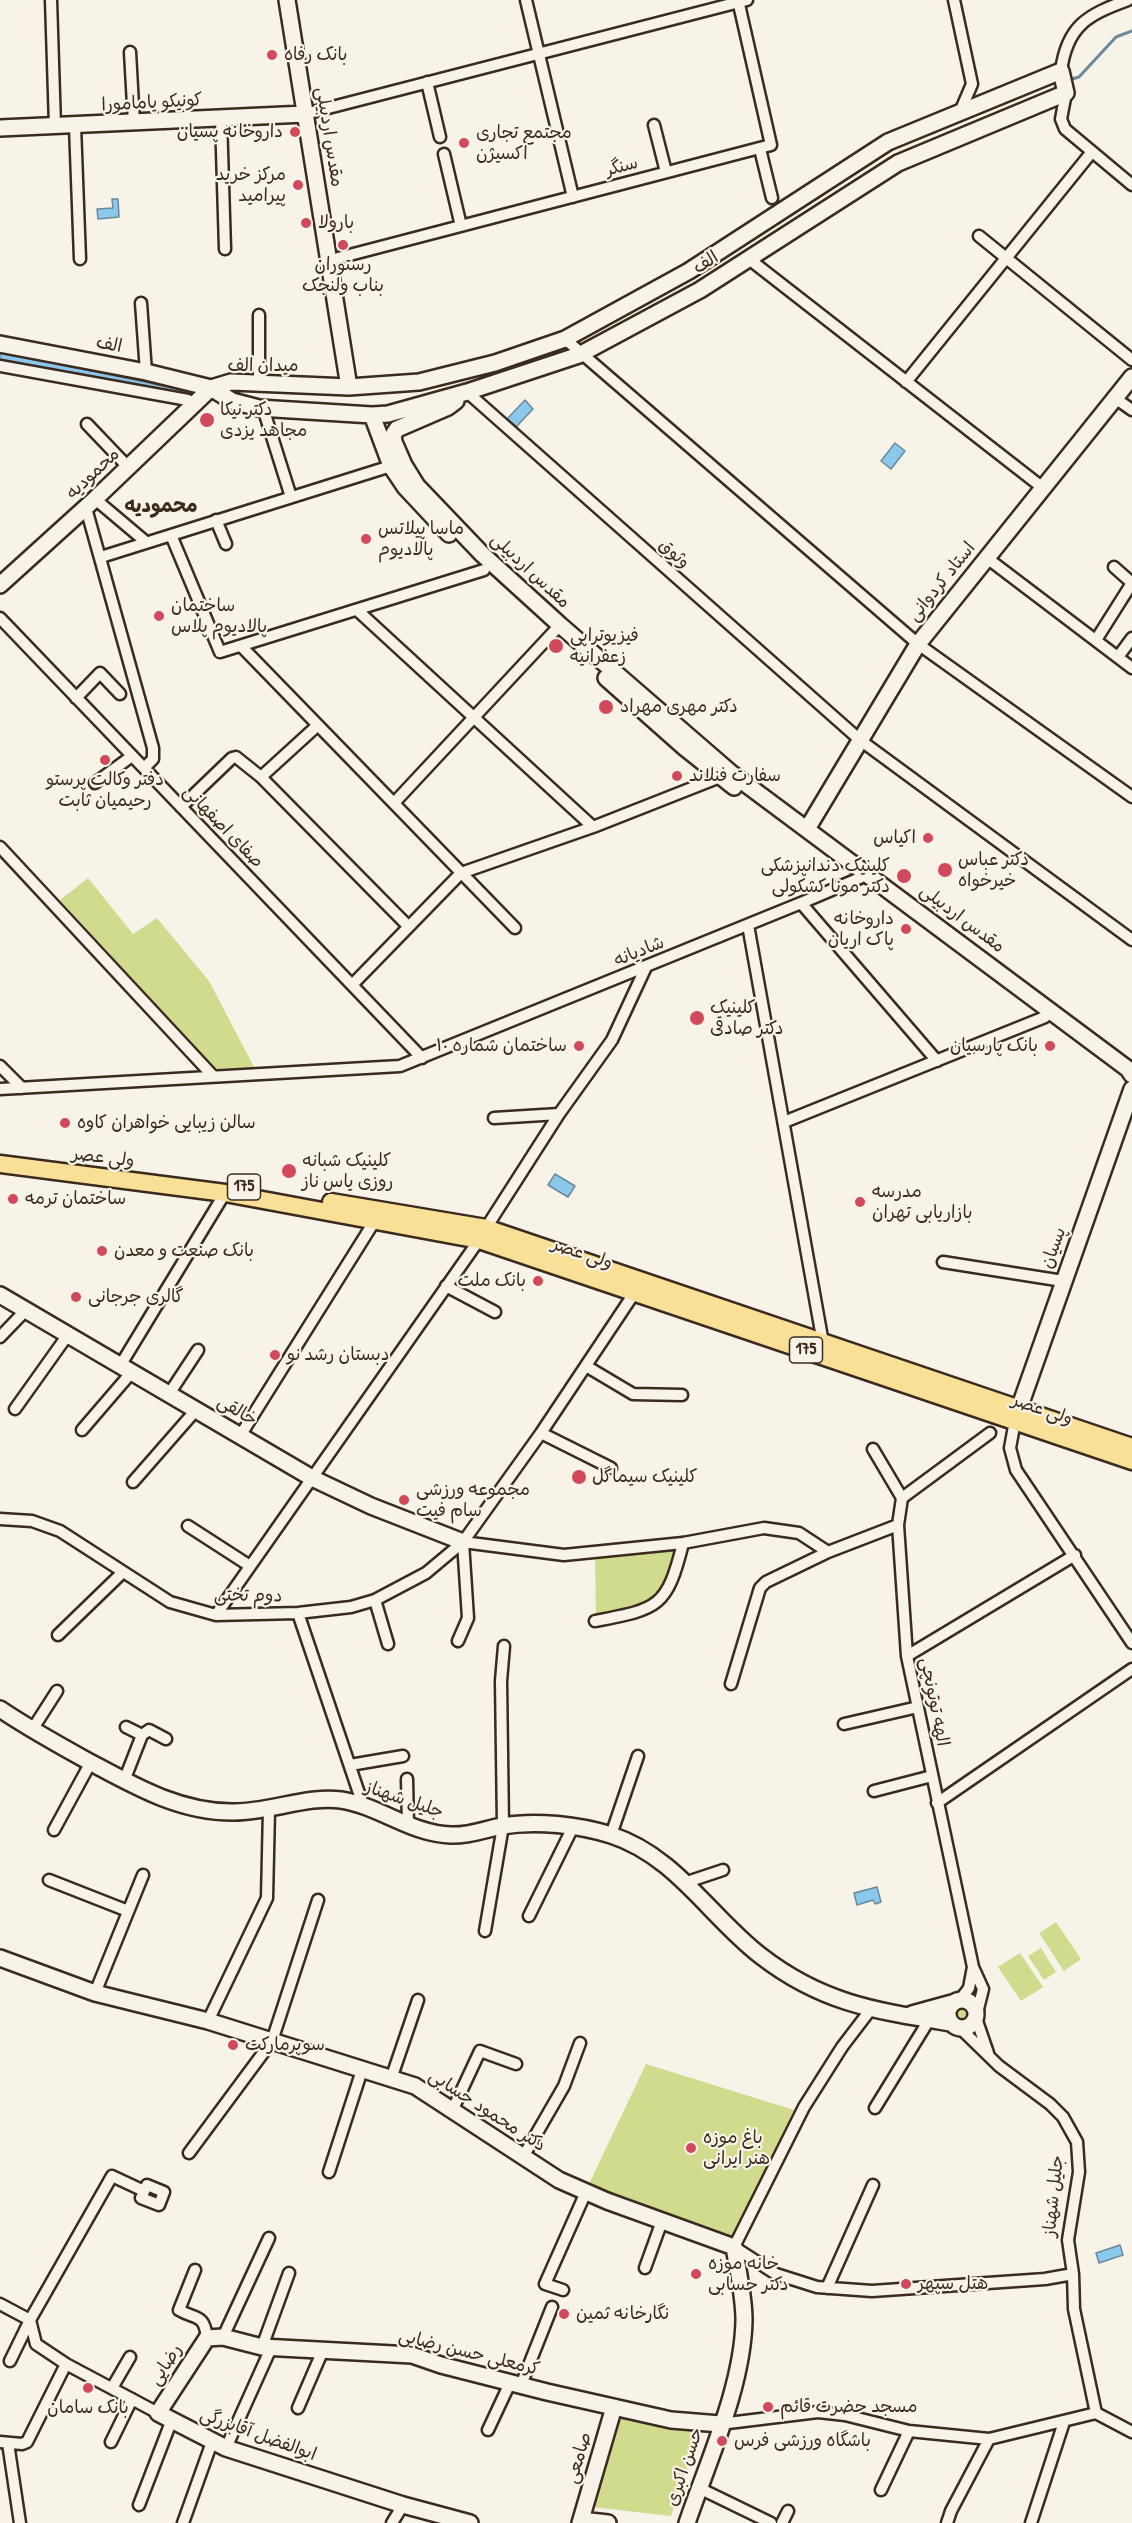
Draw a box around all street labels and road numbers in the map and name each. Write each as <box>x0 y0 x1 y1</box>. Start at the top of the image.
street label: مقدس اردبیلی <box>310 86 348 188</box>
street label: کونیکو یامامورا <box>101 90 203 116</box>
street label: سنگر <box>604 152 640 182</box>
street label: الف <box>689 247 723 279</box>
street label: الف <box>94 332 124 358</box>
street label: میدان الف <box>227 355 299 377</box>
street label: محمودیه <box>62 444 124 504</box>
street label: مقدس اردبیلی <box>486 529 574 613</box>
street label: وثوق <box>654 534 694 574</box>
street label: استاد کردوانی <box>903 538 981 626</box>
street label: صفای اصفهانی <box>178 781 268 873</box>
street label: مقدس اردبیلی <box>915 880 1009 958</box>
street label: شادیانه <box>610 932 668 972</box>
street label: ولی عصر <box>70 1143 136 1173</box>
road number: 175 <box>228 1174 260 1200</box>
street label: پسیان <box>1037 1224 1071 1272</box>
street label: ولی عصر <box>549 1234 615 1274</box>
road number: 175 <box>790 1337 822 1363</box>
street label: ولی عصر <box>1009 1390 1075 1430</box>
street label: خالقی <box>213 1391 261 1431</box>
street label: دوم تختی <box>214 1585 282 1607</box>
street label: الهه توتونچی <box>915 1656 953 1748</box>
street label: جلیل شهناز <box>362 1776 446 1824</box>
street label: دکتر محمود حسابی <box>424 2065 550 2157</box>
street label: جلیل شهناز <box>1039 2154 1069 2238</box>
street label: کرمعلی حسن رضایی <box>396 2325 542 2381</box>
street label: رضایی <box>145 2340 187 2390</box>
street label: ابوالفضل آقابزرگی <box>197 2404 319 2466</box>
street label: حسن اکبری <box>661 2425 709 2509</box>
street label: صامعی <box>561 2430 597 2486</box>

